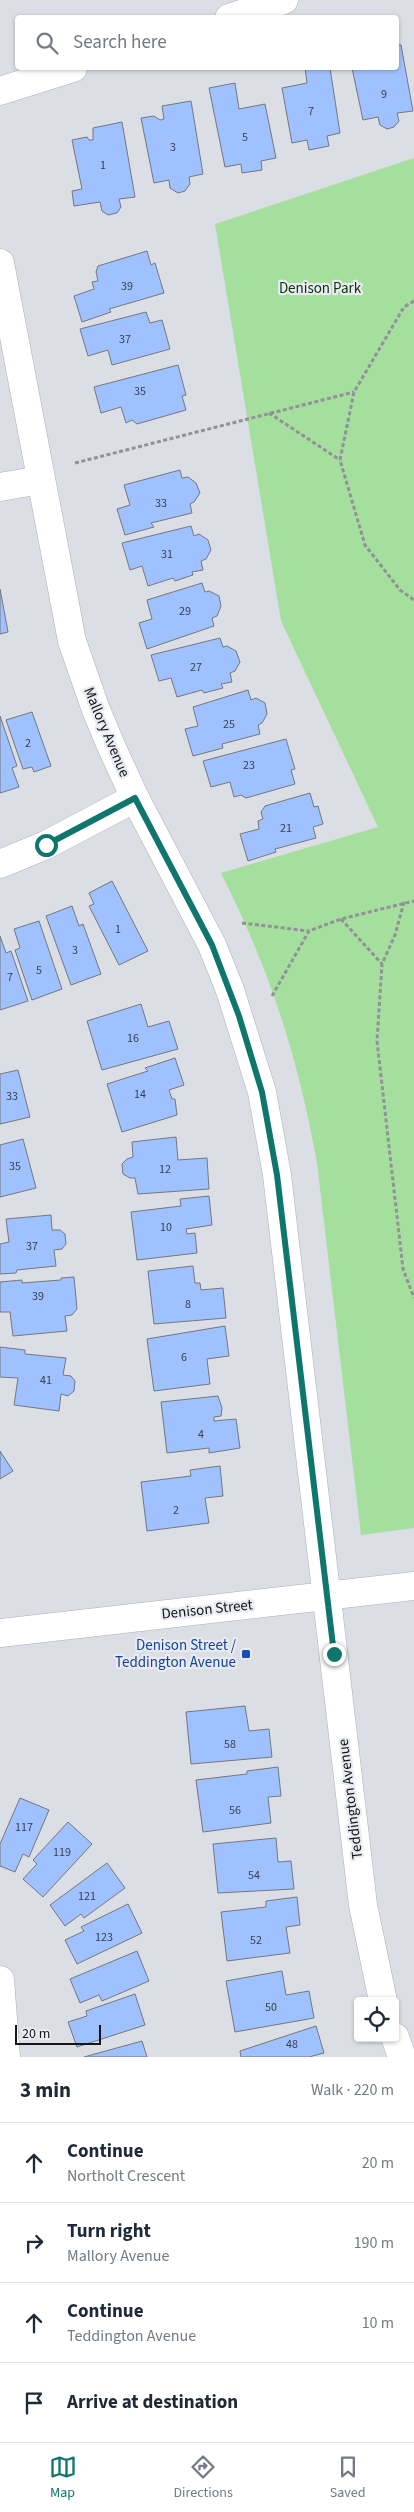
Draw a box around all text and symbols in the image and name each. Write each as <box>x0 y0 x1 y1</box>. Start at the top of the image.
search box <box>15 15 399 70</box>
icon: search <box>33 29 61 57</box>
text: Search here <box>73 29 167 56</box>
house number: 9 <box>381 86 387 103</box>
house number: 7 <box>308 103 314 120</box>
house number: 5 <box>242 129 248 146</box>
house number: 3 <box>170 139 176 156</box>
house number: 1 <box>100 157 106 174</box>
house number: 39 <box>121 278 133 295</box>
park label: Denison Park <box>279 278 362 299</box>
house number: 37 <box>119 331 131 348</box>
house number: 35 <box>134 383 146 400</box>
house number: 33 <box>155 495 167 512</box>
house number: 31 <box>161 546 173 563</box>
house number: 29 <box>179 603 191 620</box>
house number: 27 <box>190 659 202 676</box>
street label: Mallory Avenue <box>78 684 135 781</box>
house number: 25 <box>223 716 235 733</box>
house number: 2 <box>25 735 31 752</box>
house number: 23 <box>243 757 255 774</box>
house number: 21 <box>280 820 292 837</box>
route start <box>35 834 58 857</box>
house number: 1 <box>115 921 121 938</box>
house number: 3 <box>72 942 78 959</box>
house number: 5 <box>36 962 42 979</box>
house number: 7 <box>7 969 13 986</box>
house number: 16 <box>127 1030 139 1047</box>
house number: 14 <box>134 1086 146 1103</box>
house number: 33 <box>6 1088 18 1105</box>
house number: 35 <box>9 1158 21 1175</box>
house number: 12 <box>159 1161 171 1178</box>
house number: 10 <box>160 1219 172 1236</box>
house number: 37 <box>26 1238 38 1255</box>
house number: 39 <box>32 1288 44 1305</box>
house number: 8 <box>185 1296 191 1313</box>
house number: 6 <box>181 1349 187 1366</box>
house number: 41 <box>40 1372 52 1389</box>
house number: 4 <box>198 1426 204 1443</box>
house number: 2 <box>173 1502 179 1519</box>
street label: Denison Street <box>160 1594 254 1625</box>
place label: Denison Street / Teddington Avenue <box>115 1635 237 1673</box>
route end <box>323 1643 346 1666</box>
marker: Denison Street / Teddington Avenue <box>240 1648 252 1660</box>
house number: 58 <box>224 1736 236 1753</box>
street label: Teddington Avenue <box>333 1738 368 1860</box>
house number: 56 <box>229 1802 241 1819</box>
house number: 117 <box>15 1819 33 1836</box>
house number: 119 <box>53 1844 71 1861</box>
house number: 54 <box>248 1867 260 1884</box>
house number: 121 <box>78 1888 96 1905</box>
house number: 123 <box>95 1929 113 1946</box>
house number: 52 <box>250 1932 262 1949</box>
map controls <box>354 1997 399 2042</box>
button: locate <box>354 1997 399 2042</box>
house number: 50 <box>265 1999 277 2016</box>
scale bar <box>15 2022 101 2045</box>
text: 20 m <box>22 2024 50 2044</box>
house number: 48 <box>286 2036 298 2053</box>
text: 3 min <box>20 2075 71 2105</box>
text: Walk · 220 m <box>311 2079 394 2101</box>
text: Continue <box>67 2138 144 2165</box>
icon: ahead <box>20 2149 48 2177</box>
text: 20 m <box>362 2152 394 2174</box>
text: Northolt Crescent <box>67 2165 185 2187</box>
text: Turn right <box>67 2218 151 2245</box>
icon: right <box>20 2229 48 2257</box>
text: 190 m <box>354 2232 394 2254</box>
text: Mallory Avenue <box>67 2245 169 2267</box>
text: Continue <box>67 2298 144 2325</box>
icon: ahead <box>20 2309 48 2337</box>
text: 10 m <box>362 2312 394 2334</box>
text: Teddington Avenue <box>67 2325 196 2347</box>
icon: arrive <box>20 2389 48 2417</box>
text: Arrive at destination <box>67 2389 238 2416</box>
tab: Map <box>49 2453 77 2503</box>
tab: Directions <box>174 2453 233 2503</box>
tab: Saved <box>330 2453 365 2503</box>

